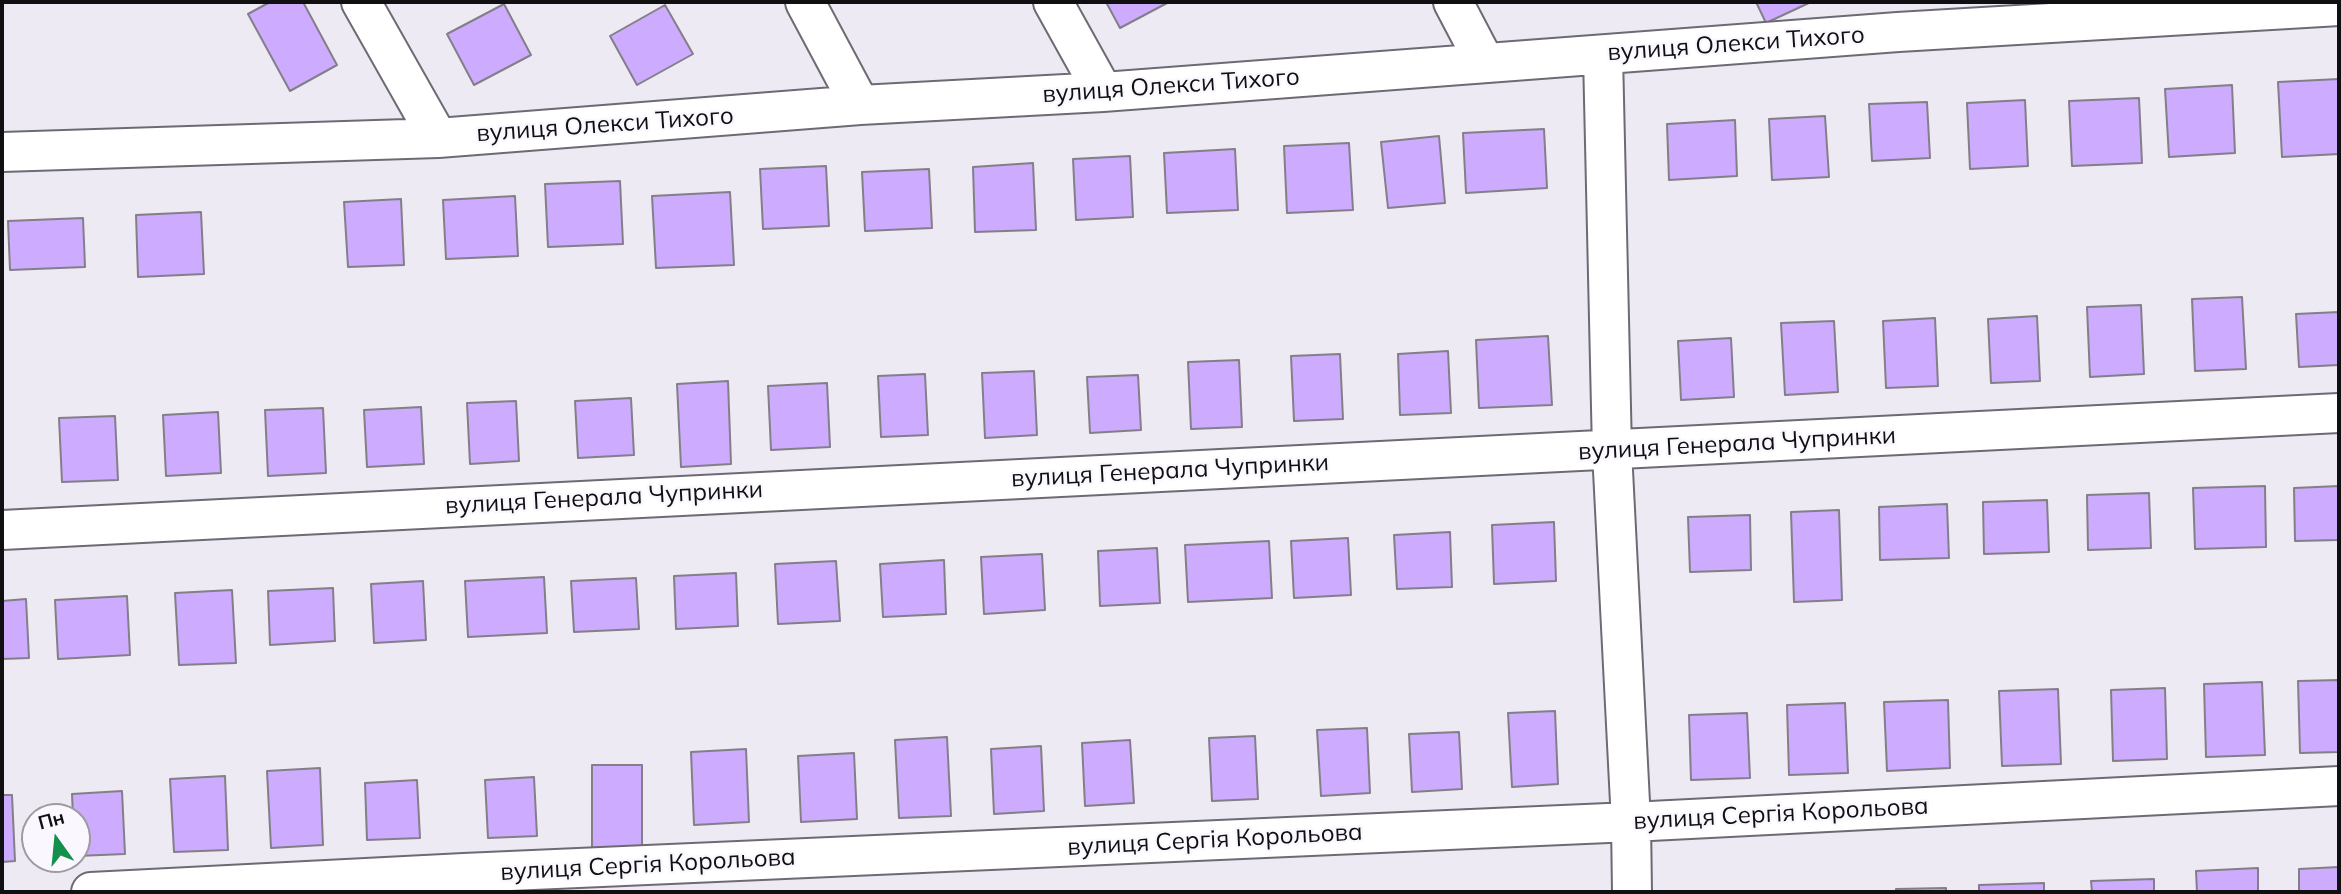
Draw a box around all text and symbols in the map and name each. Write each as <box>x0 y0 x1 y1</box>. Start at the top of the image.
street label: вулиця Олекси Тихого <box>1606 21 1866 67</box>
street label: вулиця Олекси Тихого <box>1041 63 1301 109</box>
street label: вулиця Олекси Тихого <box>475 102 735 148</box>
street label: вулиця Генерала Чупринки <box>1577 421 1897 467</box>
street label: вулиця Генерала Чупринки <box>1010 448 1330 494</box>
street label: вулиця Генерала Чупринки <box>444 475 764 521</box>
street label: вулиця Сергія Корольова <box>1633 792 1929 836</box>
north arrow <box>21 803 91 873</box>
text: Пн <box>35 805 67 835</box>
street label: вулиця Сергія Корольова <box>1067 818 1363 862</box>
street label: вулиця Сергія Корольова <box>500 843 796 887</box>

